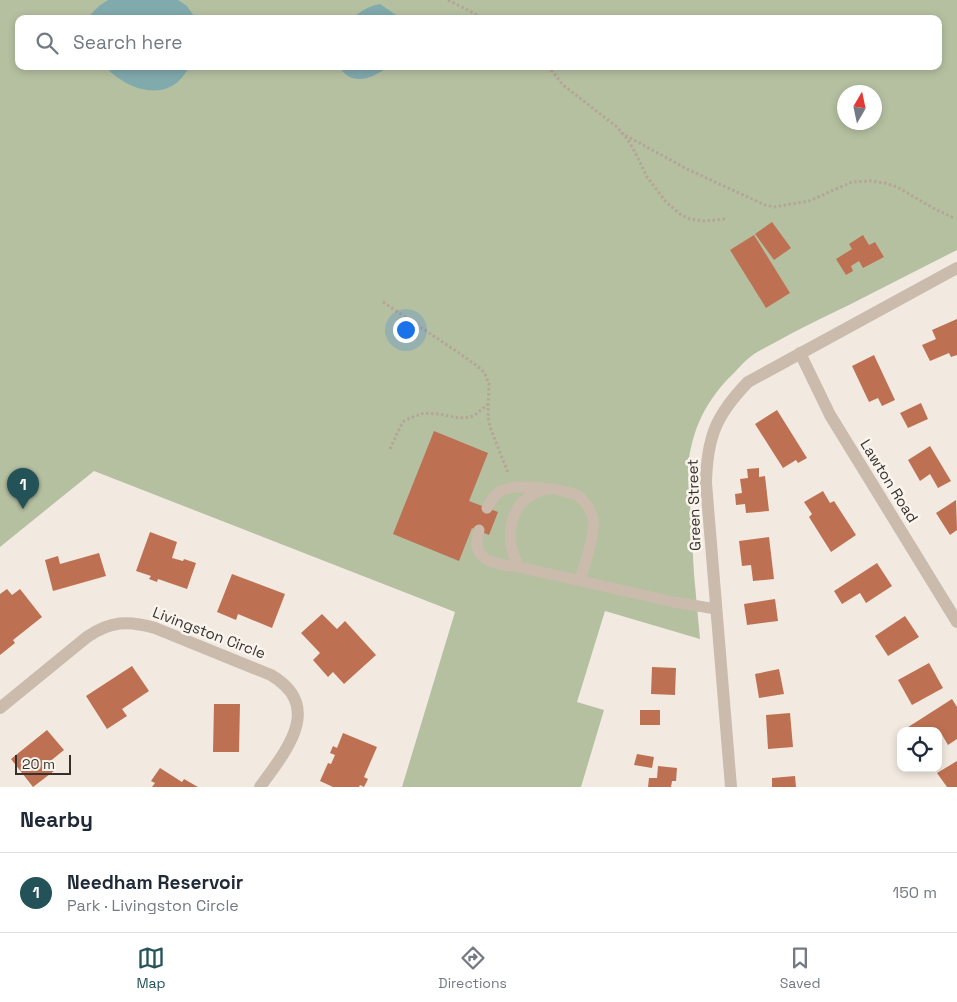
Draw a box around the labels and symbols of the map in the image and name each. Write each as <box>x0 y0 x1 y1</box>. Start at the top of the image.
north arrow <box>837 85 882 130</box>
your location <box>393 317 419 343</box>
street label: Lawton Road <box>856 436 923 526</box>
street label: Green Street <box>682 459 705 551</box>
pin: 1 <box>7 468 39 509</box>
street label: Livingston Circle <box>150 602 268 663</box>
scale bar <box>15 752 71 775</box>

